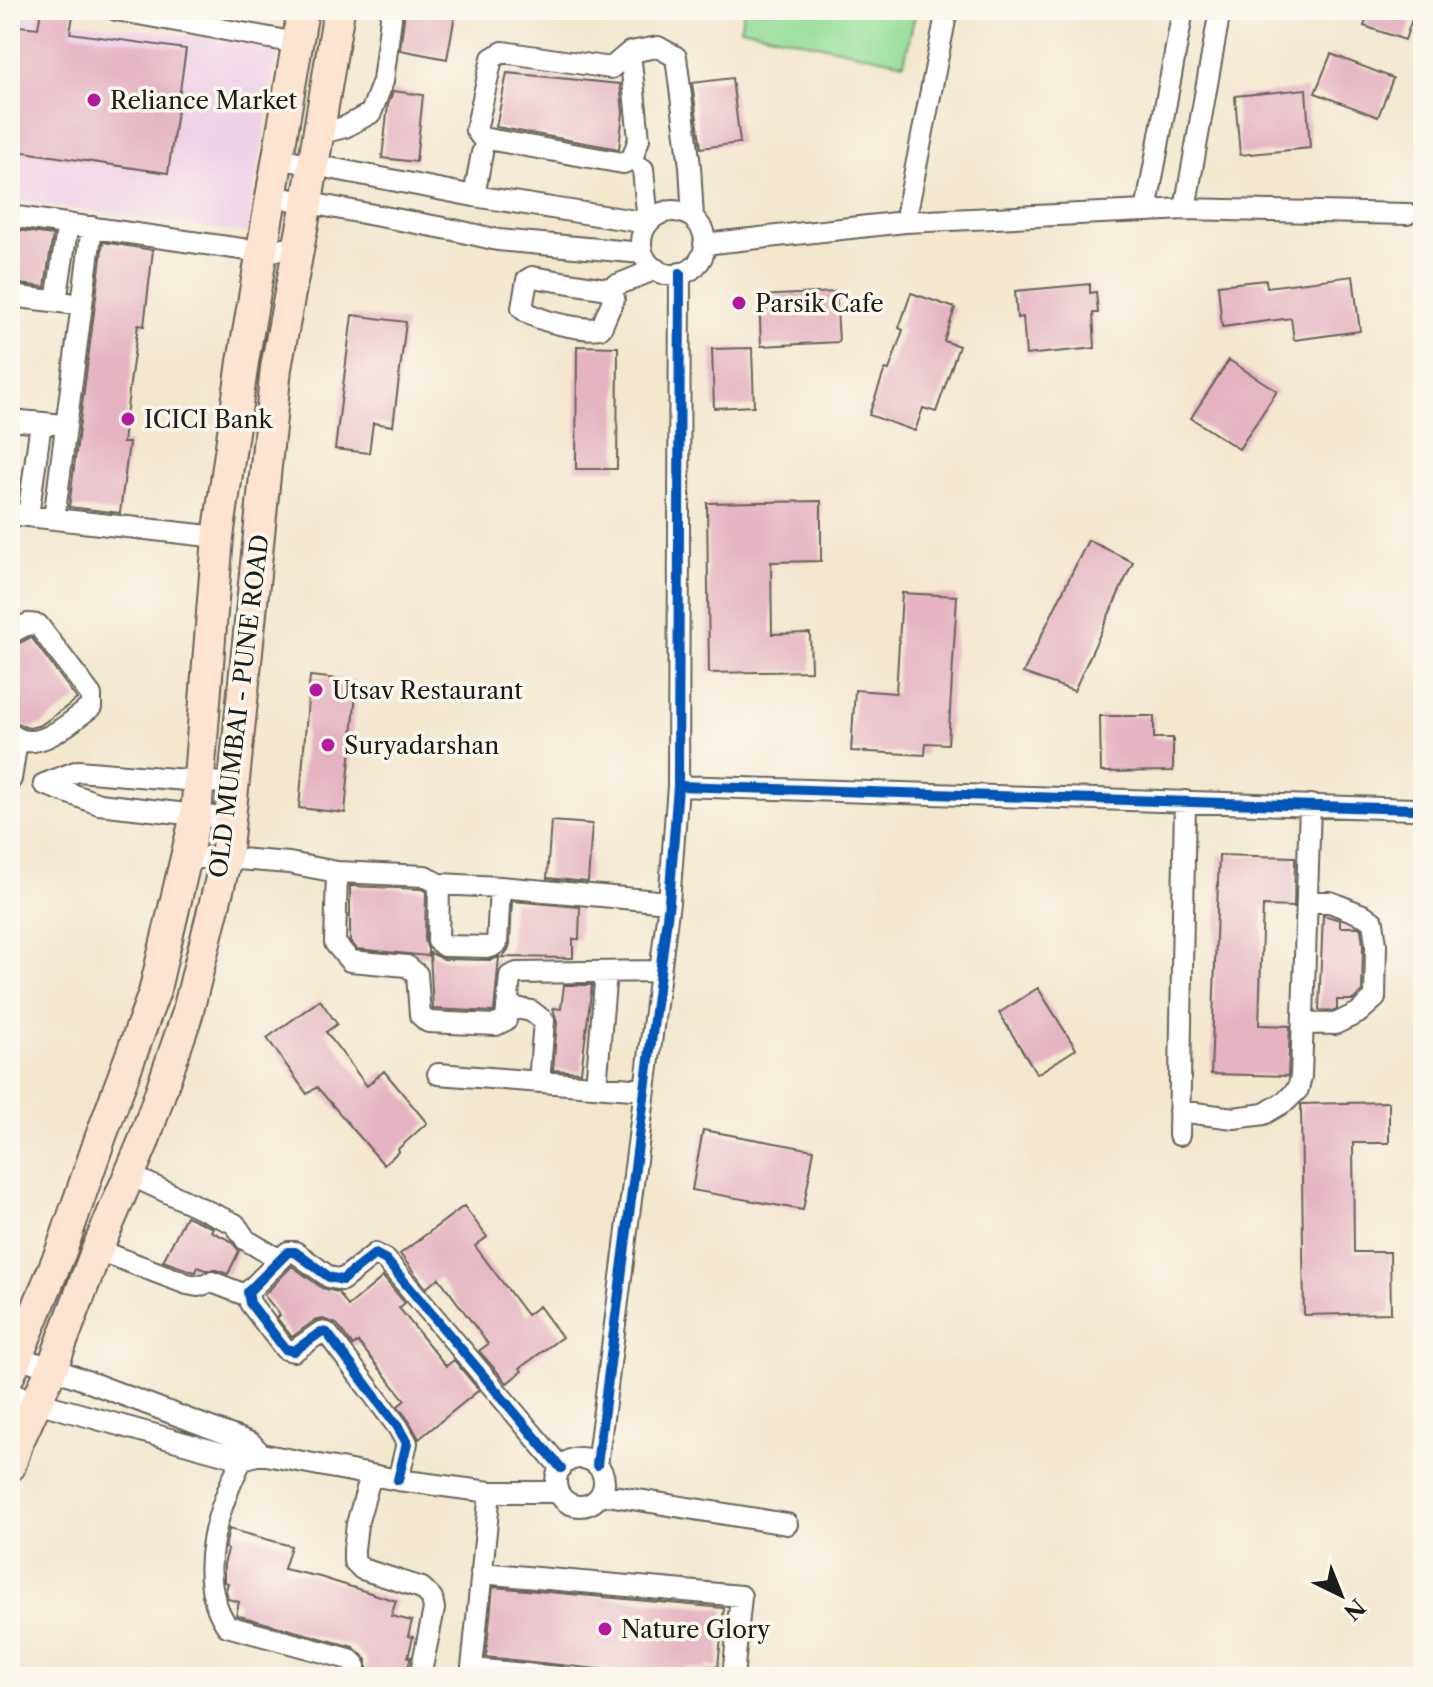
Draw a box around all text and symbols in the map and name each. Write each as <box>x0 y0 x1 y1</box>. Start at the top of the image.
place label: Reliance Market <box>110 86 298 115</box>
marker: Reliance Market <box>85 91 103 109</box>
place label: Parsik Cafe <box>755 289 884 318</box>
marker: Parsik Cafe <box>730 294 748 312</box>
place label: ICICI Bank <box>144 405 273 434</box>
marker: ICICI Bank <box>119 410 137 428</box>
street label: OLD MUMBAI - PUNE ROAD <box>204 533 274 879</box>
place label: Utsav Restaurant <box>332 676 523 705</box>
marker: Utsav Restaurant <box>307 681 325 699</box>
place label: Suryadarshan <box>344 731 499 760</box>
marker: Suryadarshan <box>319 736 337 754</box>
north arrow <box>1301 1555 1381 1635</box>
text: N <box>1338 1593 1370 1626</box>
place label: Nature Glory <box>621 1615 771 1644</box>
marker: Nature Glory <box>596 1620 614 1638</box>

